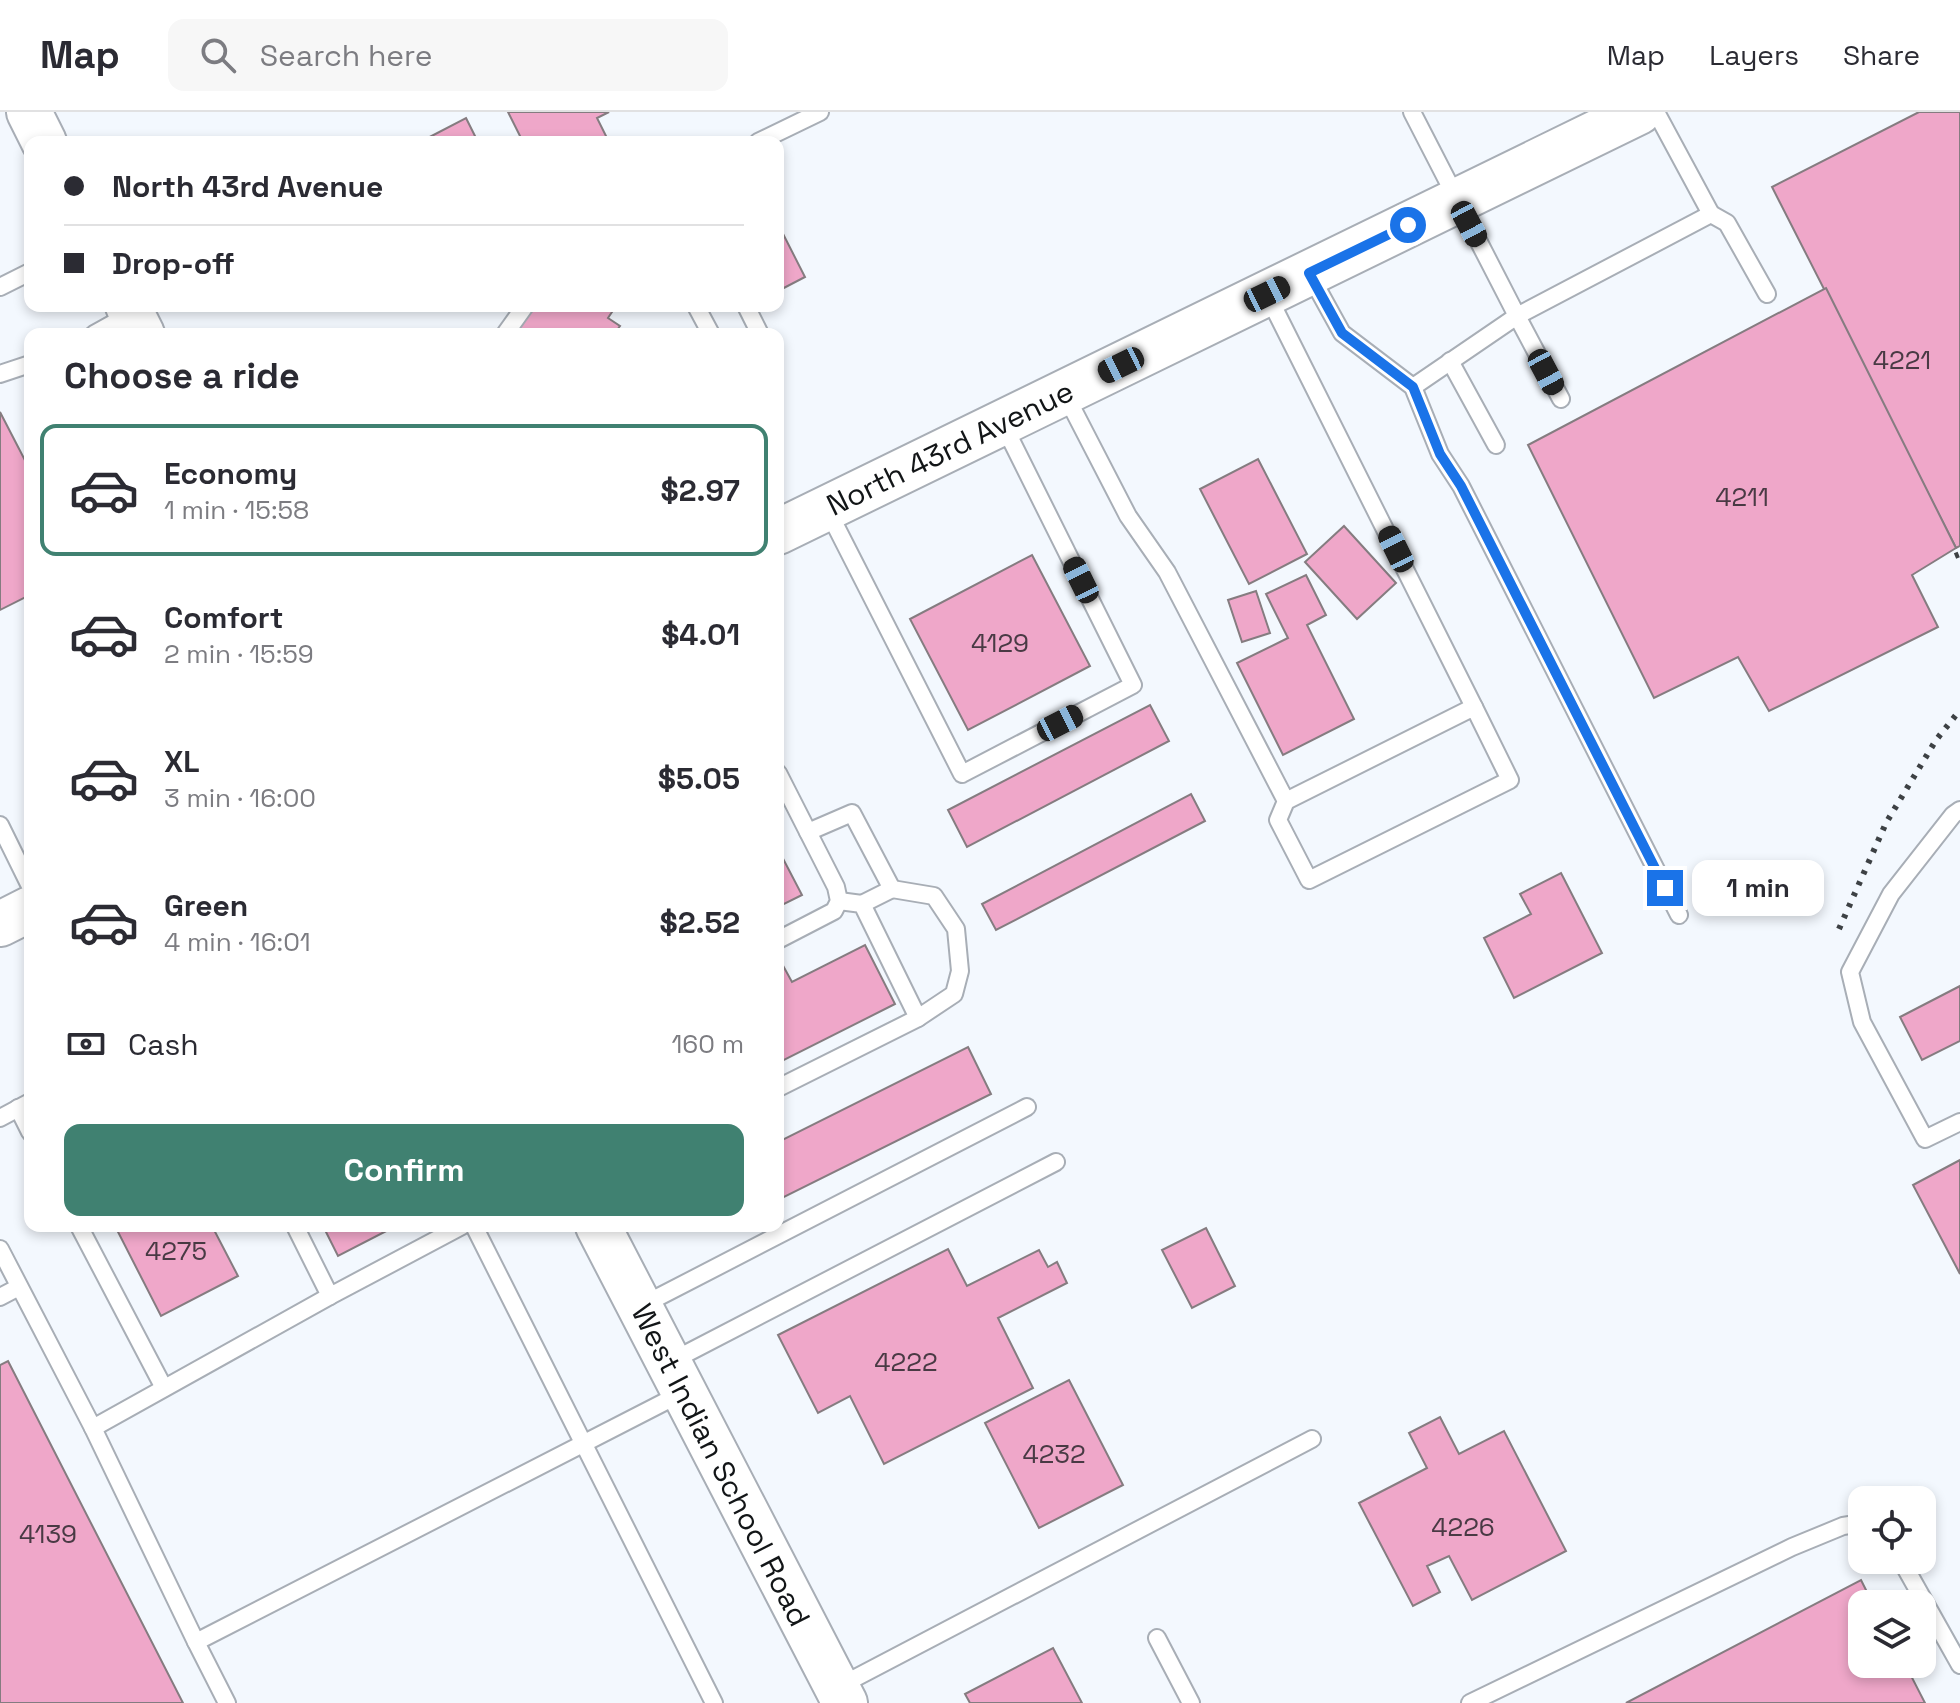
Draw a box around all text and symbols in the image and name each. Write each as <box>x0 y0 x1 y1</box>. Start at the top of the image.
search box <box>168 19 728 91</box>
text: Map <box>40 31 120 79</box>
icon: search <box>196 33 240 77</box>
text: Search here <box>260 36 433 75</box>
text: Map <box>1607 37 1665 73</box>
text: Layers <box>1709 37 1799 73</box>
text: Share <box>1843 37 1920 73</box>
text: North 43rd Avenue <box>112 167 383 206</box>
car <box>1447 197 1491 251</box>
route start <box>1390 207 1426 243</box>
text: Drop-off <box>112 244 235 283</box>
car <box>1240 273 1294 315</box>
house number: 4221 <box>1873 343 1931 377</box>
car <box>1094 344 1148 386</box>
car <box>1524 345 1568 399</box>
text: Choose a ride <box>64 353 300 399</box>
street label: North 43rd Avenue <box>820 371 1080 525</box>
icon: car <box>68 454 140 526</box>
text: Economy <box>164 454 297 493</box>
text: $2.97 <box>661 471 740 510</box>
house number: 4211 <box>1715 480 1769 514</box>
text: 1 min · 15:58 <box>164 493 309 527</box>
car <box>1375 522 1417 576</box>
car <box>1060 553 1102 607</box>
icon: car <box>68 598 140 670</box>
text: Comfort <box>164 598 283 637</box>
text: $4.01 <box>661 615 740 654</box>
house number: 4129 <box>971 626 1029 660</box>
text: 2 min · 15:59 <box>164 637 314 671</box>
car <box>1033 701 1087 745</box>
icon: car <box>68 742 140 814</box>
text: XL <box>164 742 200 781</box>
text: $5.05 <box>658 759 740 798</box>
text: 3 min · 16:00 <box>164 781 316 815</box>
callout: 1 min <box>1693 860 1825 916</box>
route end <box>1647 870 1683 906</box>
text: 1 min <box>1726 871 1790 905</box>
icon: car <box>68 886 140 958</box>
text: Green <box>164 886 248 925</box>
text: $2.52 <box>659 903 740 942</box>
text: 4 min · 16:01 <box>164 925 311 959</box>
icon: cash <box>64 1022 108 1066</box>
text: Cash <box>128 1025 199 1064</box>
text: 160 m <box>672 1027 744 1061</box>
button: Confirm <box>64 1124 744 1216</box>
house number: 4275 <box>145 1234 207 1268</box>
street label: West Indian School Road <box>623 1297 819 1633</box>
house number: 4222 <box>874 1345 938 1379</box>
house number: 4232 <box>1022 1437 1086 1471</box>
map controls <box>1848 1486 1936 1678</box>
button: locate <box>1848 1486 1936 1574</box>
house number: 4226 <box>1431 1510 1495 1544</box>
house number: 4139 <box>19 1517 77 1551</box>
button: layers <box>1848 1590 1936 1678</box>

